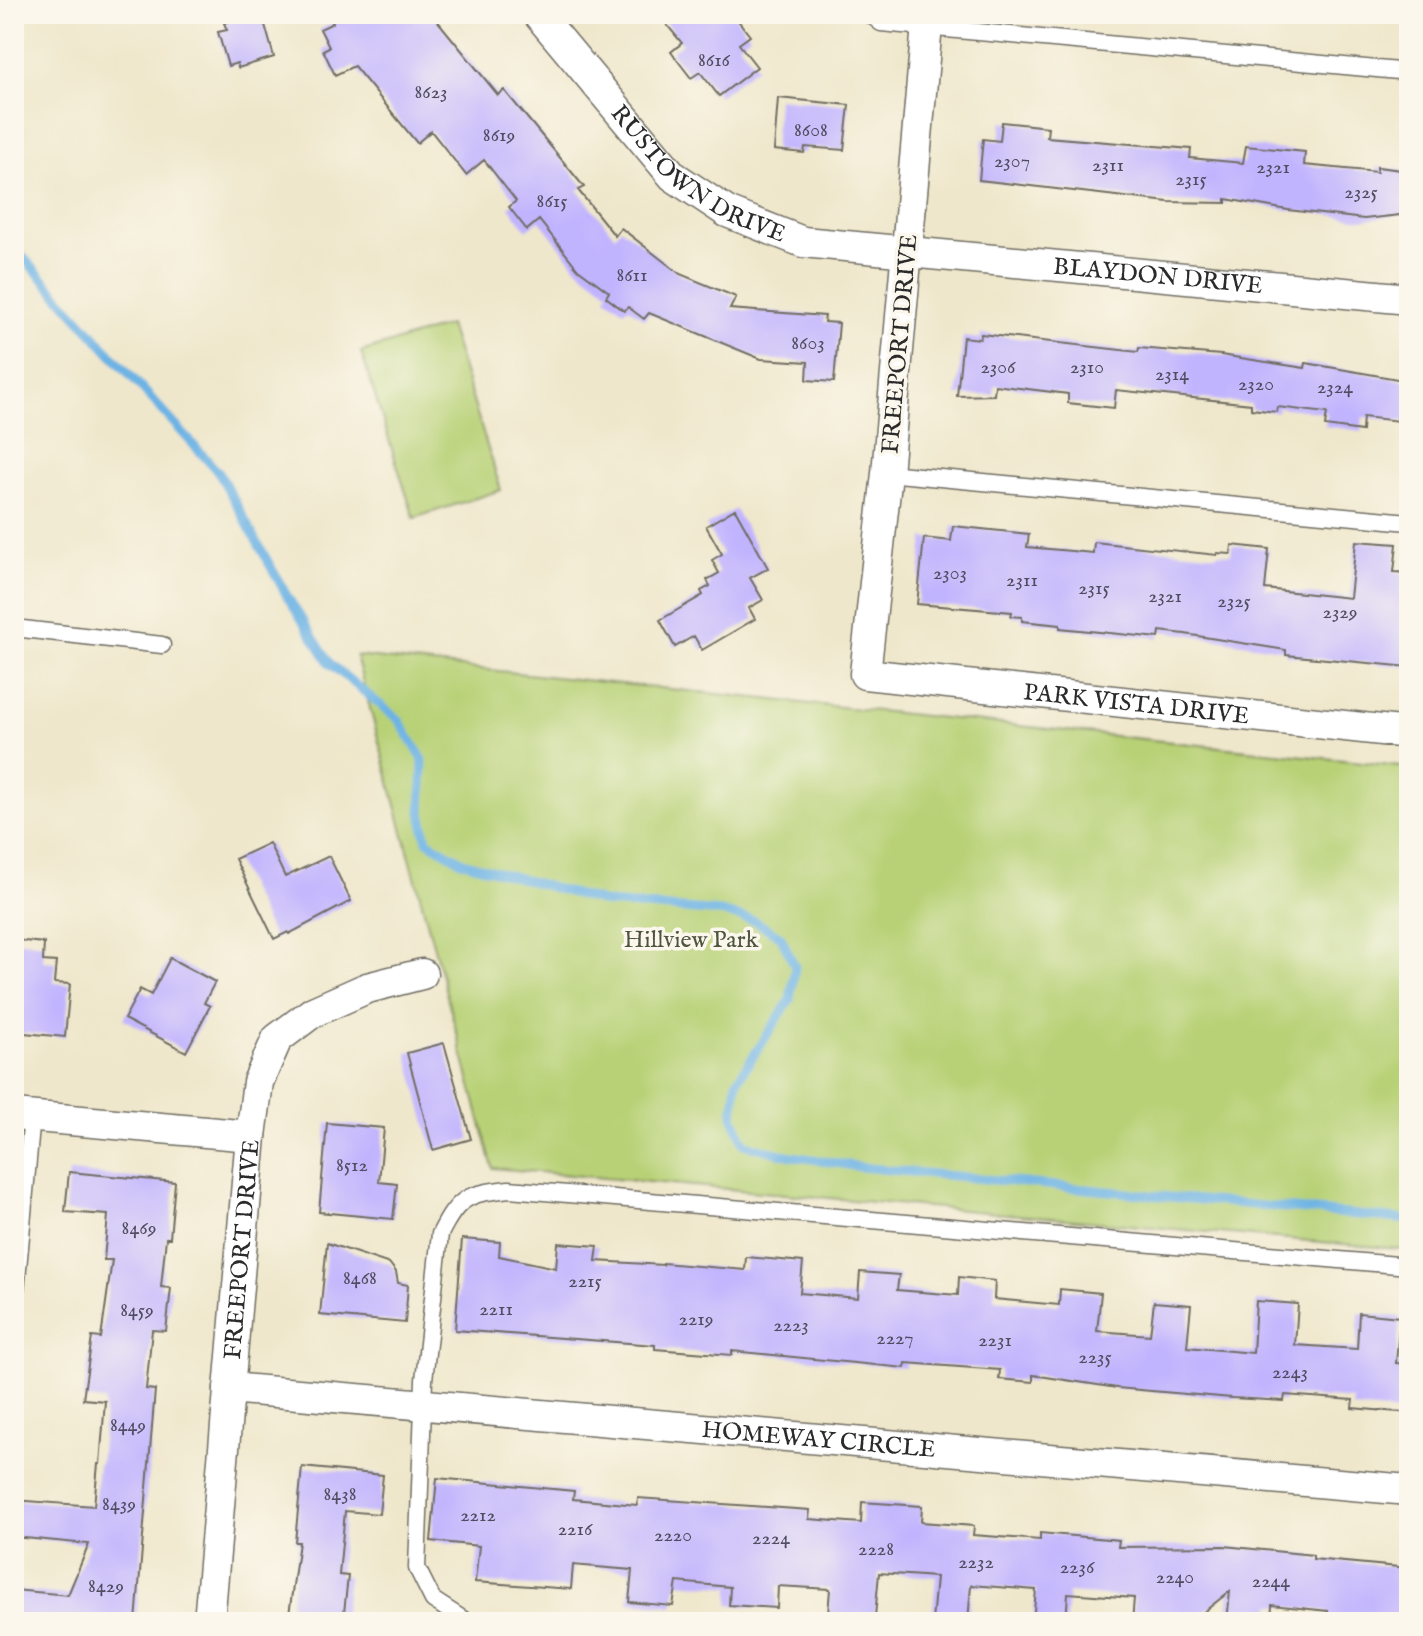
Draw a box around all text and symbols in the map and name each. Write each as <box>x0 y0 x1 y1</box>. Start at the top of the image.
house number: 8616 <box>698 48 731 73</box>
house number: 8623 <box>414 80 448 105</box>
street label: RUSTOWN DRIVE <box>603 99 790 251</box>
house number: 8608 <box>794 118 828 143</box>
house number: 8619 <box>483 123 515 148</box>
house number: 2307 <box>994 149 1030 174</box>
house number: 2311 <box>1092 153 1124 178</box>
house number: 2321 <box>1256 155 1290 180</box>
house number: 2315 <box>1175 167 1207 192</box>
house number: 2325 <box>1344 180 1378 205</box>
house number: 8615 <box>537 189 567 214</box>
street label: FREEPORT DRIVE <box>875 233 926 455</box>
street label: BLAYDON DRIVE <box>1052 252 1264 302</box>
house number: 8611 <box>616 263 648 288</box>
house number: 8603 <box>791 331 825 356</box>
house number: 2306 <box>980 355 1016 380</box>
house number: 2310 <box>1070 355 1104 380</box>
house number: 2314 <box>1155 362 1189 387</box>
house number: 2320 <box>1238 372 1274 397</box>
house number: 2324 <box>1317 375 1353 400</box>
house number: 2303 <box>933 561 967 586</box>
house number: 2311 <box>1006 568 1038 593</box>
house number: 2315 <box>1078 576 1110 601</box>
house number: 2321 <box>1148 584 1182 609</box>
house number: 2325 <box>1217 589 1251 614</box>
house number: 2329 <box>1323 600 1357 625</box>
street label: PARK VISTA DRIVE <box>1022 677 1251 733</box>
park label: Hillview Park <box>624 925 758 956</box>
street label: FREEPORT DRIVE <box>218 1138 268 1361</box>
house number: 8512 <box>336 1153 368 1178</box>
house number: 8469 <box>122 1216 156 1241</box>
house number: 8468 <box>343 1266 377 1291</box>
house number: 2215 <box>568 1269 602 1294</box>
house number: 2211 <box>479 1297 513 1322</box>
house number: 8459 <box>120 1298 154 1323</box>
house number: 2219 <box>679 1307 713 1332</box>
house number: 2223 <box>773 1313 809 1338</box>
house number: 2227 <box>876 1326 914 1351</box>
house number: 2231 <box>978 1328 1012 1353</box>
house number: 2235 <box>1078 1345 1112 1370</box>
house number: 2243 <box>1272 1360 1308 1385</box>
house number: 8449 <box>110 1413 146 1438</box>
street label: HOMEWAY CIRCLE <box>701 1415 937 1466</box>
house number: 8438 <box>324 1482 356 1507</box>
house number: 8439 <box>102 1492 136 1517</box>
house number: 2212 <box>460 1503 496 1528</box>
house number: 2216 <box>558 1517 593 1542</box>
house number: 2220 <box>654 1523 692 1548</box>
house number: 2224 <box>752 1526 790 1551</box>
house number: 2228 <box>858 1537 894 1562</box>
house number: 2232 <box>958 1550 994 1575</box>
house number: 2236 <box>1060 1555 1095 1580</box>
house number: 2240 <box>1156 1565 1194 1590</box>
house number: 2244 <box>1252 1569 1290 1594</box>
house number: 8429 <box>88 1574 124 1599</box>

